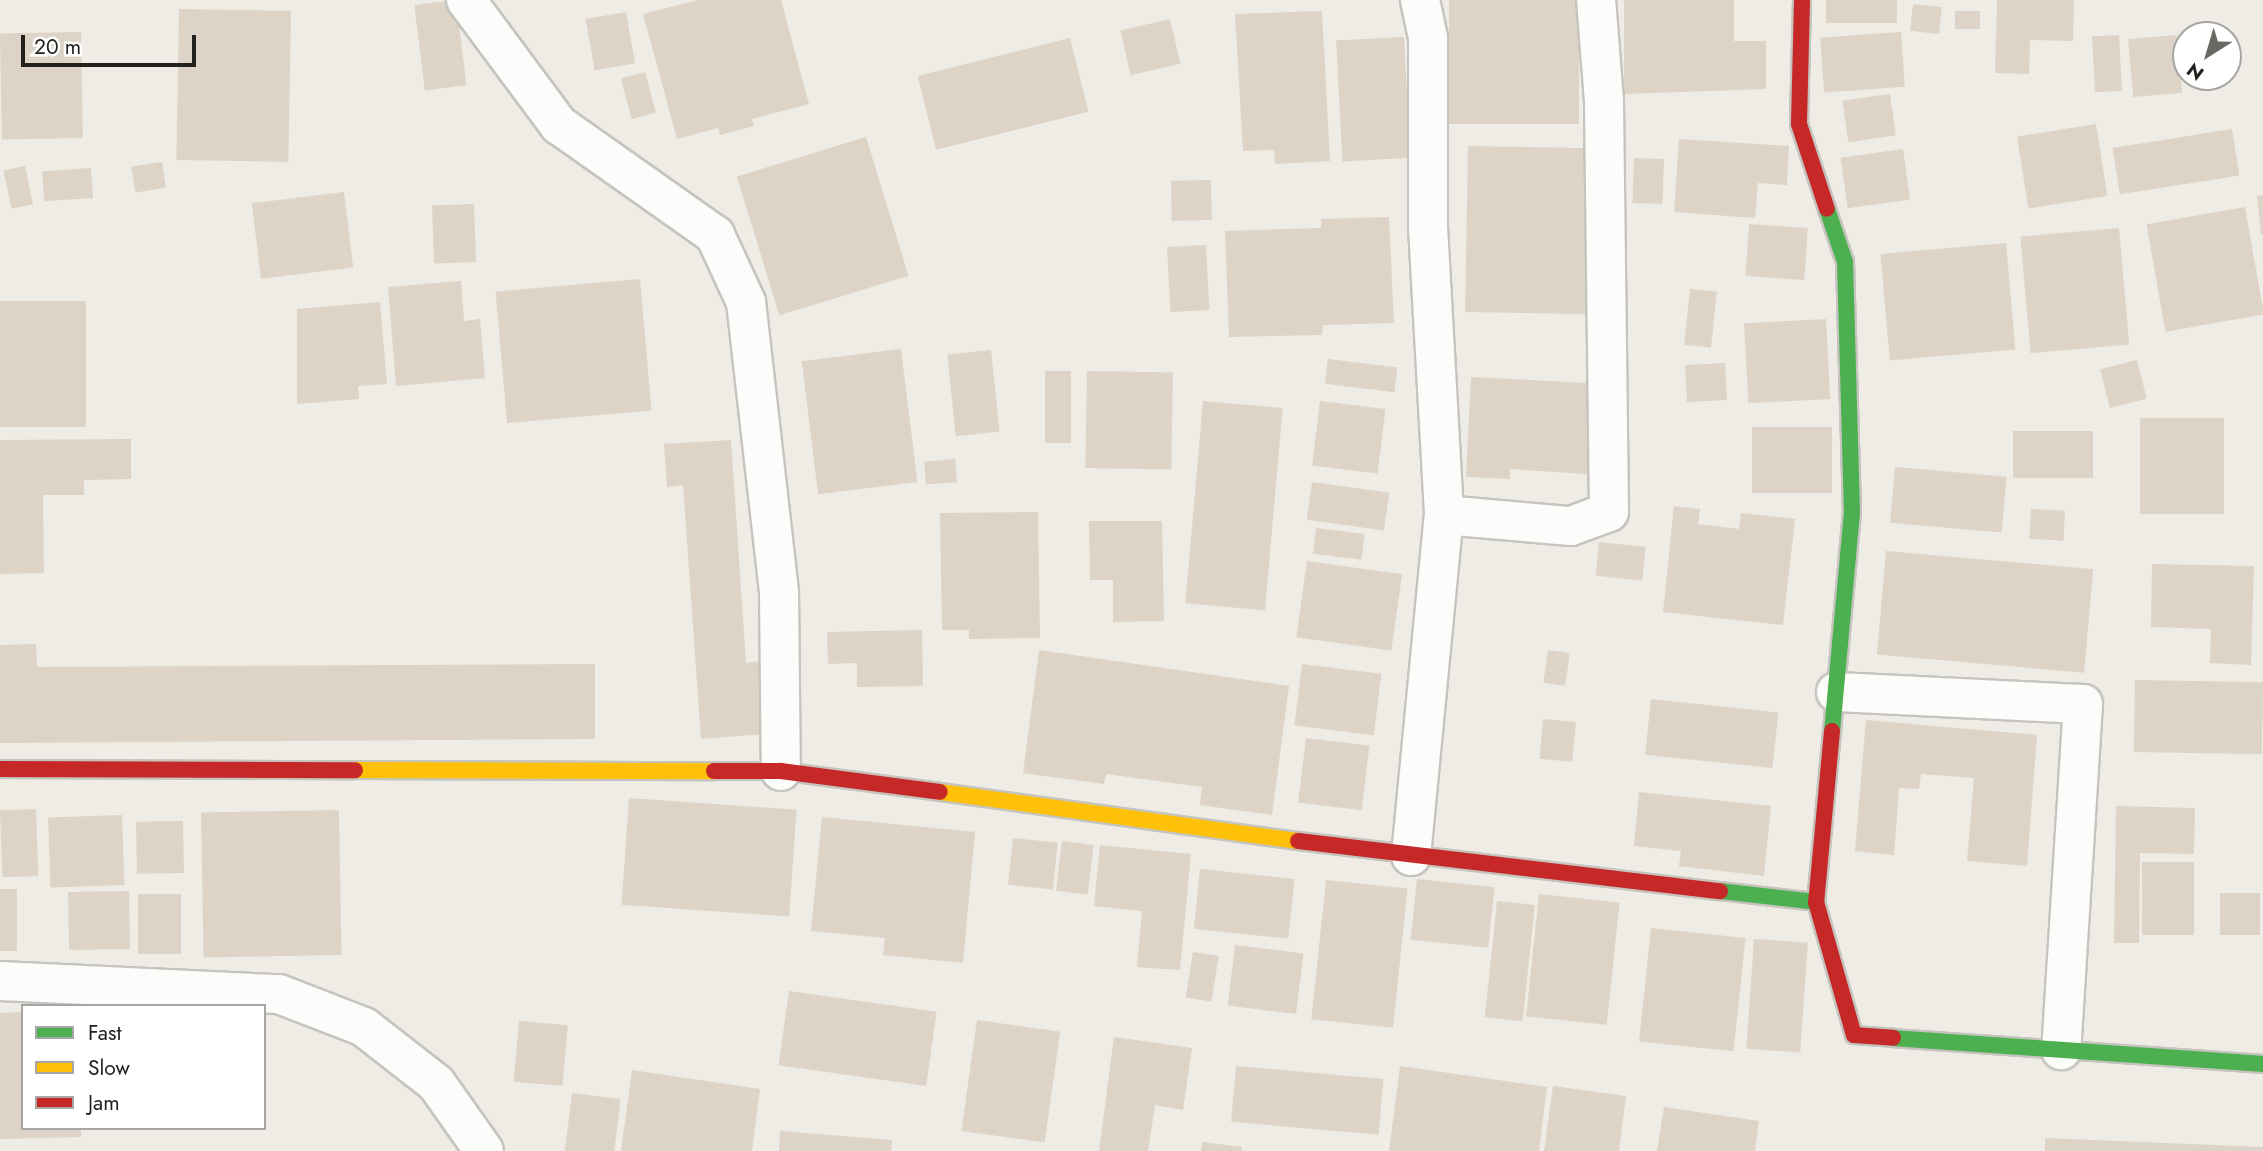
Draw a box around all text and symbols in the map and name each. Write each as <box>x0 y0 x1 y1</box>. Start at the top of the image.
scale bar <box>24 21 200 65</box>
north arrow <box>2172 21 2242 91</box>
text: 20 m <box>34 32 81 62</box>
text: N <box>2181 56 2209 87</box>
legend <box>21 1004 266 1130</box>
text: Fast <box>88 1018 121 1048</box>
text: Slow <box>88 1053 130 1083</box>
text: Jam <box>88 1088 120 1118</box>

